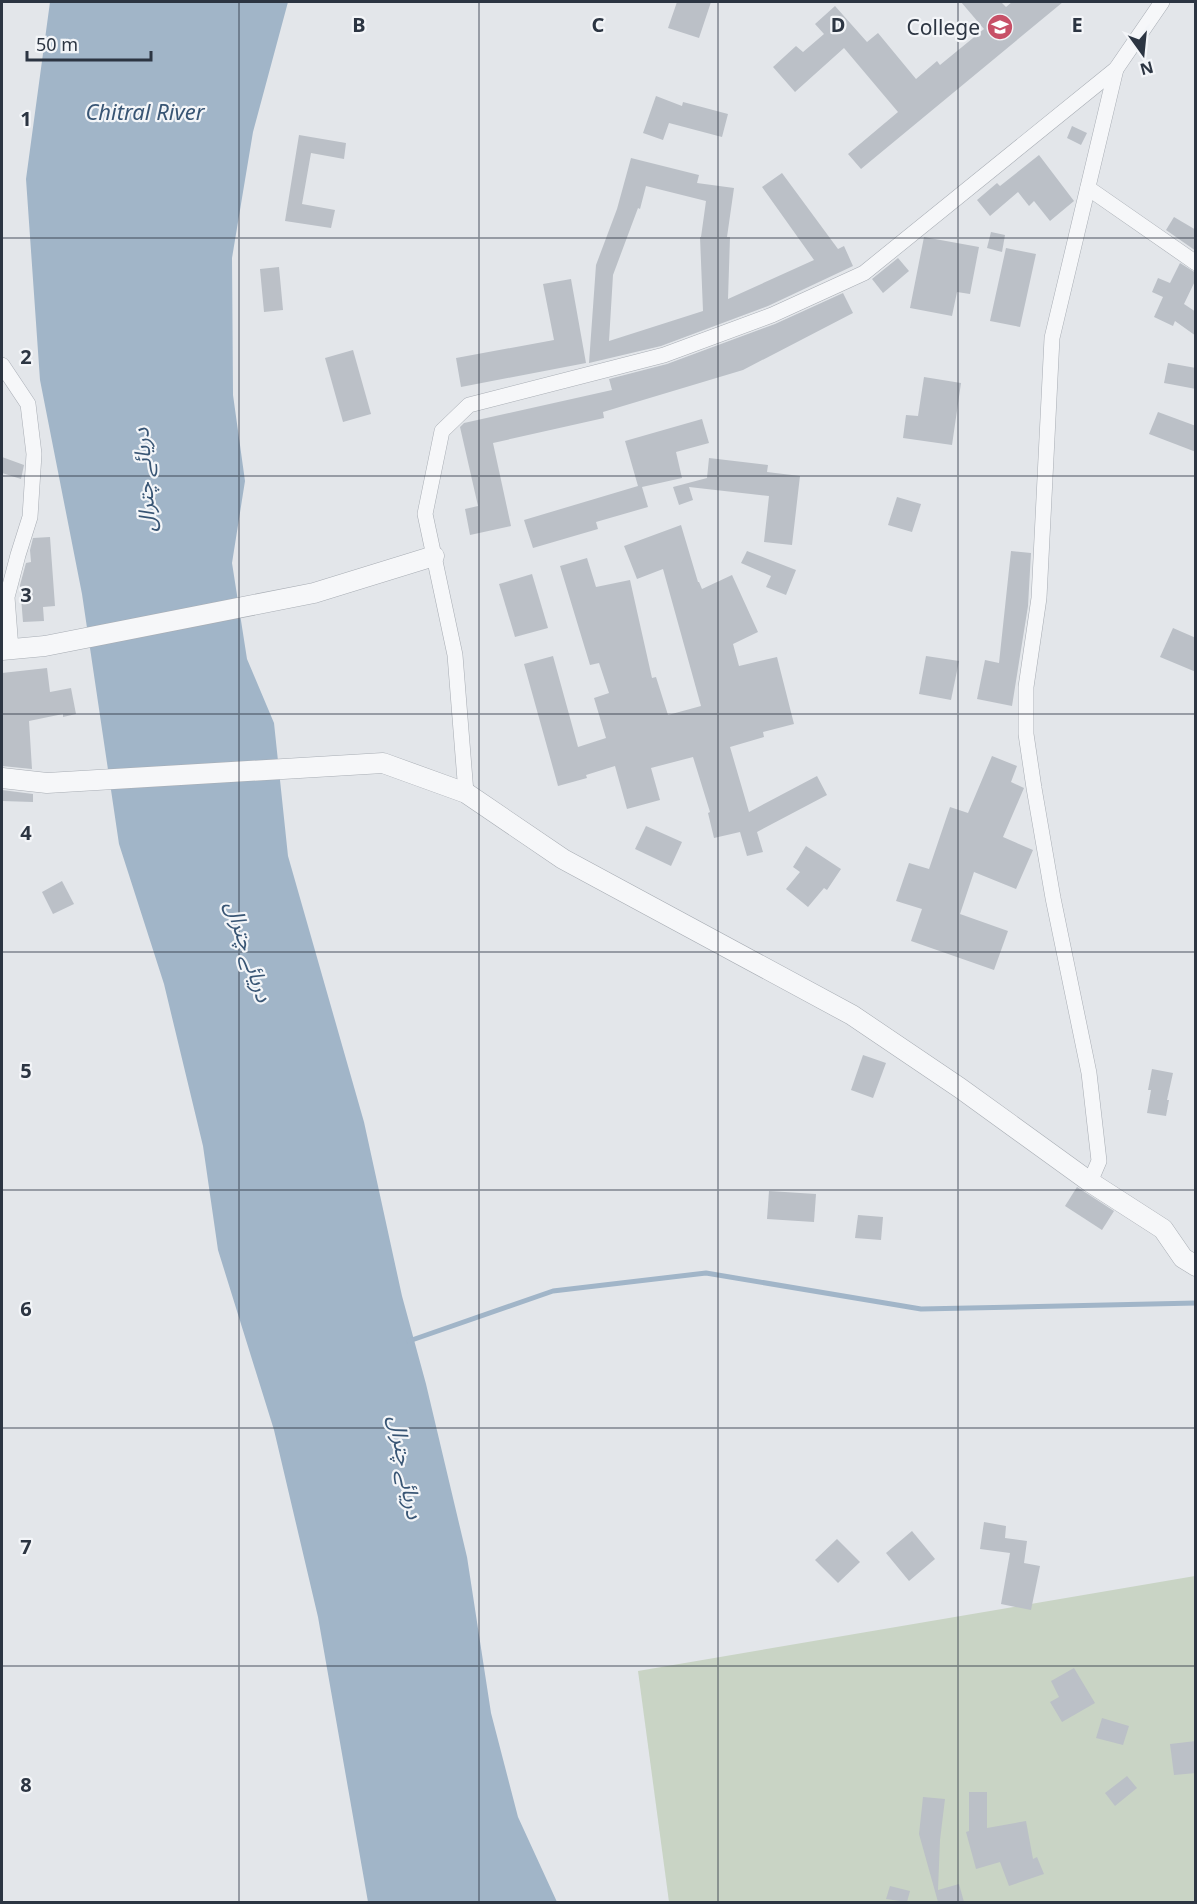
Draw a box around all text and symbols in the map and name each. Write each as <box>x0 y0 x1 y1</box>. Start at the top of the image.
text: B <box>352 11 366 38</box>
text: C <box>592 11 605 38</box>
text: D <box>831 11 845 38</box>
text: E <box>1071 11 1083 38</box>
school or university icon: College <box>985 12 1015 42</box>
place label: College <box>907 13 980 41</box>
scale bar <box>27 24 152 62</box>
north arrow <box>1113 24 1173 84</box>
text: 50 m <box>36 32 78 56</box>
text: N <box>1138 56 1156 81</box>
water label: Chitral River <box>85 96 206 126</box>
text: 1 <box>20 105 32 132</box>
text: 2 <box>20 343 32 370</box>
water label: دریائے چترال <box>124 426 163 533</box>
text: 3 <box>20 581 32 608</box>
text: 4 <box>20 819 32 846</box>
water label: دریائے چترال <box>219 897 281 1006</box>
text: 5 <box>20 1057 32 1084</box>
text: 6 <box>20 1295 32 1322</box>
water label: دریائے چترال <box>382 1413 431 1522</box>
text: 7 <box>20 1533 32 1560</box>
text: 8 <box>20 1771 32 1798</box>

